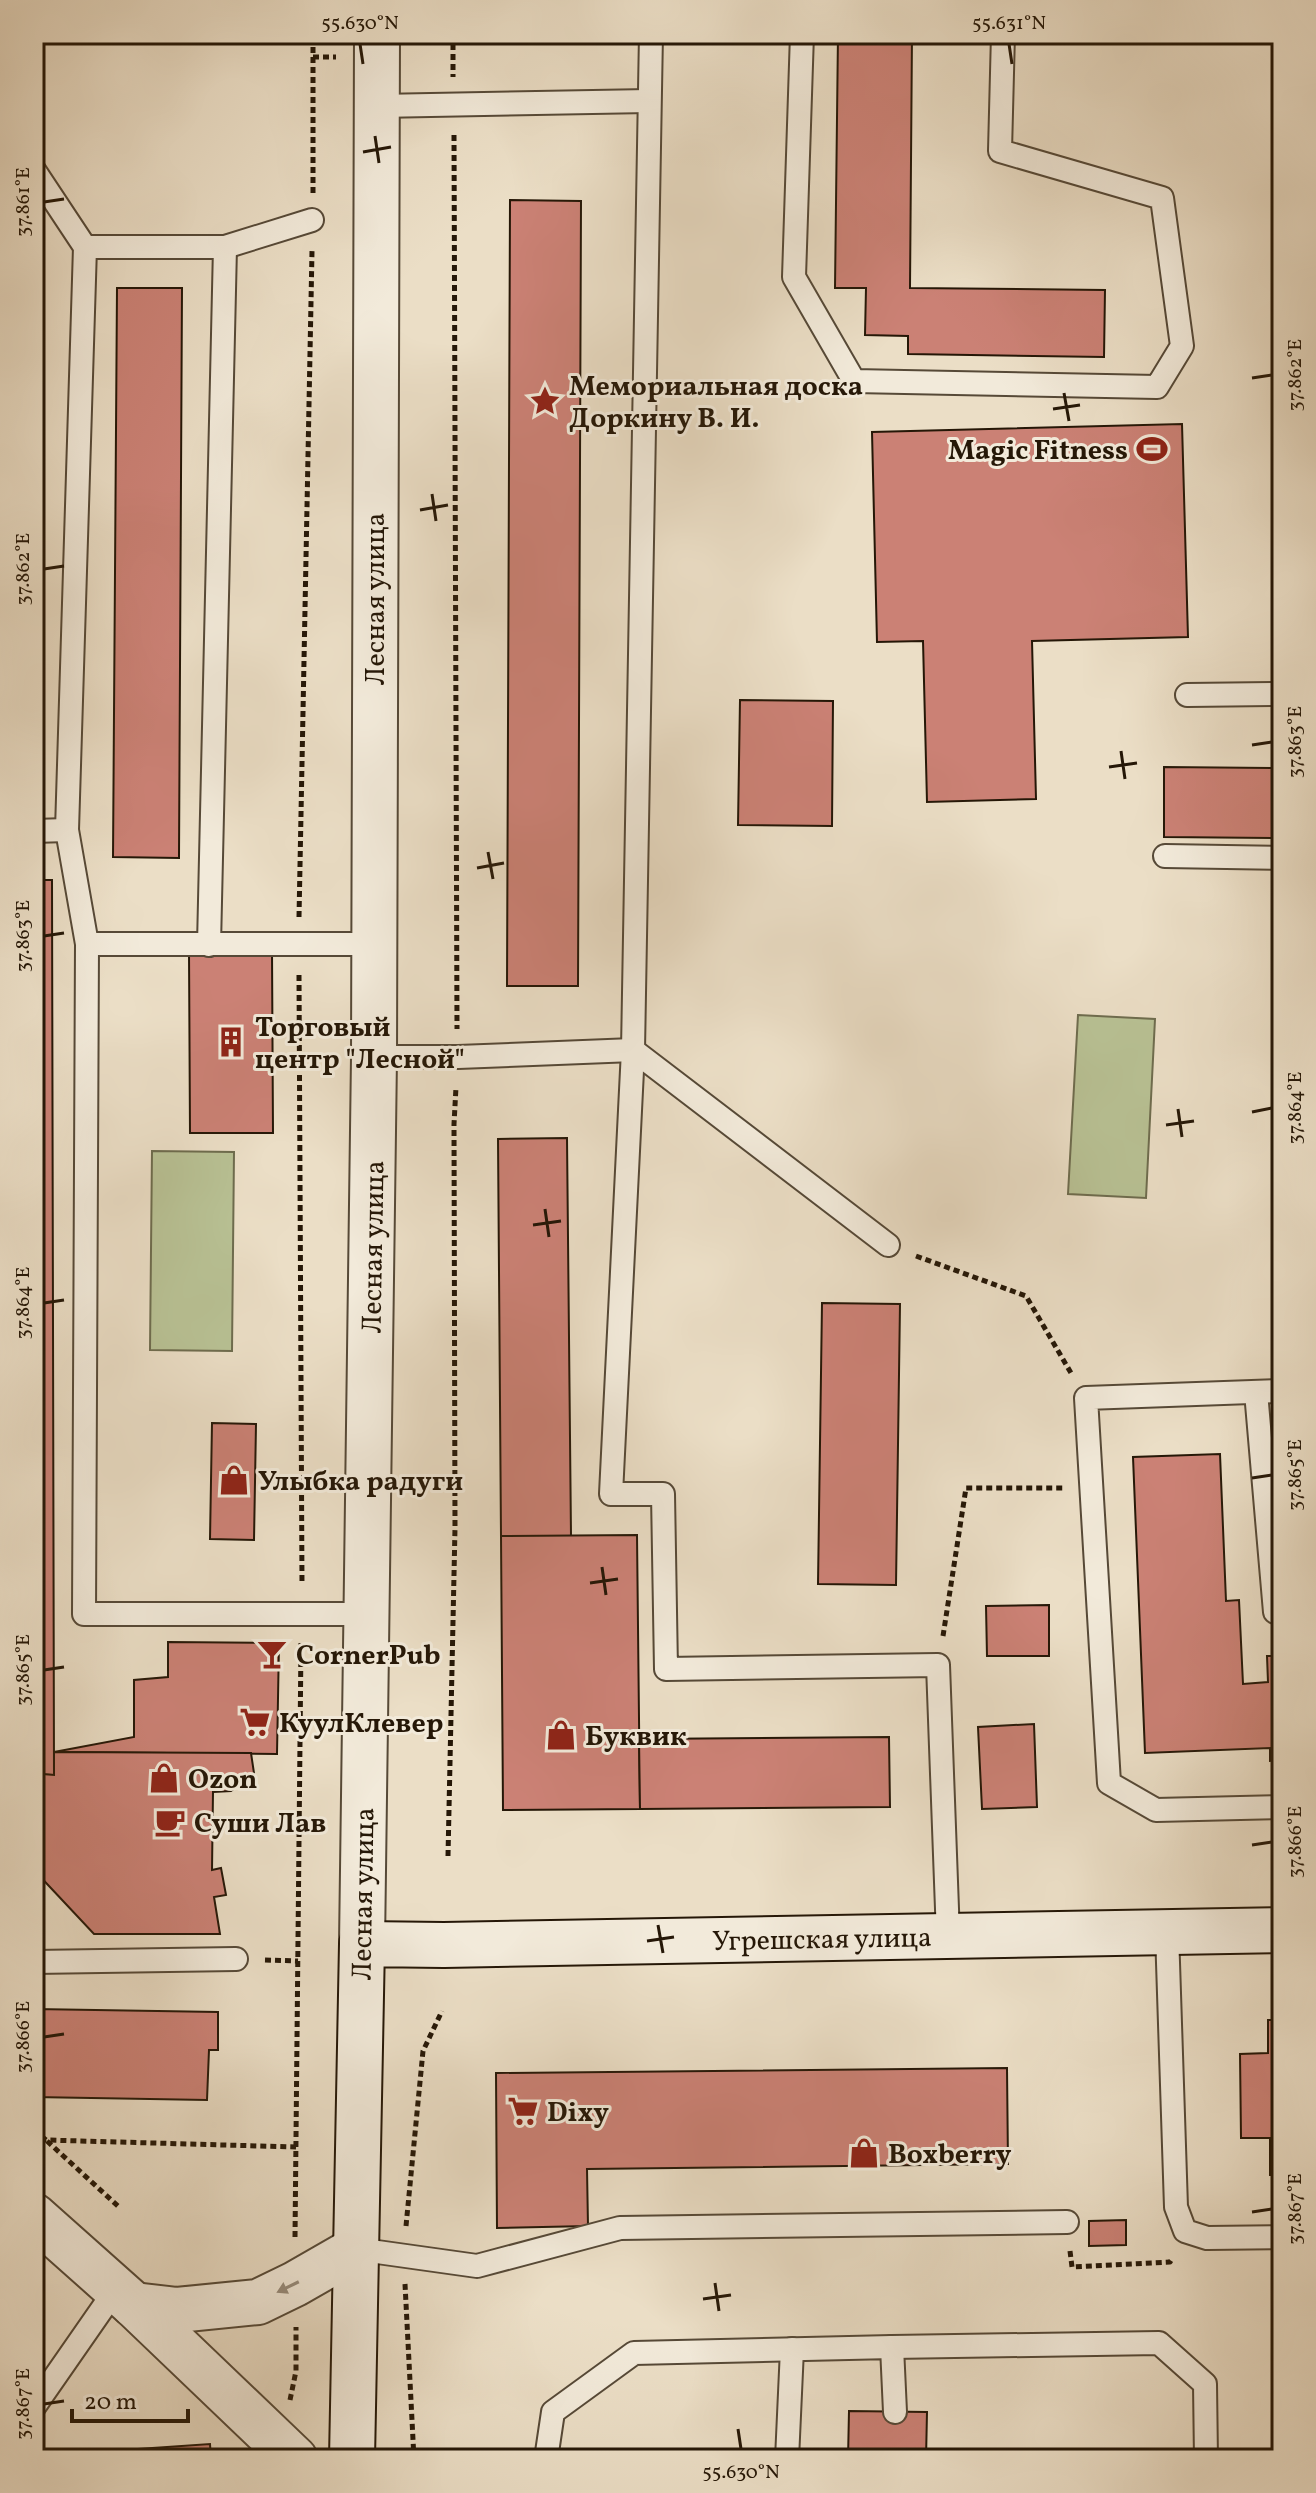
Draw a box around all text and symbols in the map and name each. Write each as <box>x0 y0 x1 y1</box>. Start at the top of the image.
text: 55.630°N <box>321 10 399 38</box>
text: 55.631°N <box>972 10 1046 38</box>
text: 37.861°E <box>10 167 38 237</box>
text: 37.862°E <box>1282 339 1310 411</box>
place label: Мемориальная доска Доркину В. И. <box>569 368 863 439</box>
place icon: Мемориальная доска Доркину В. И. <box>528 384 562 418</box>
place label: Magic Fitness <box>948 432 1128 471</box>
sports icon: Magic Fitness <box>1135 432 1169 466</box>
street label: Лесная улица <box>357 512 396 686</box>
text: 37.862°E <box>10 533 38 605</box>
text: 37.863°E <box>1282 706 1310 778</box>
text: 37.863°E <box>10 900 38 972</box>
place label: Торговый центр "Лесной" <box>255 1009 465 1080</box>
building icon: Торговый центр "Лесной" <box>214 1025 248 1059</box>
text: 37.864°E <box>1282 1071 1310 1145</box>
street label: Лесная улица <box>353 1160 396 1334</box>
text: 37.864°E <box>10 1266 38 1340</box>
text: 37.865°E <box>1282 1439 1310 1511</box>
shop icon: Улыбка радуги <box>217 1463 251 1497</box>
place label: Улыбка радуги <box>258 1463 463 1502</box>
text: 37.865°E <box>10 1634 38 1706</box>
bar icon: CornerPub <box>255 1637 289 1671</box>
place label: CornerPub <box>296 1637 441 1676</box>
supermarket icon: КуулКлевер <box>238 1705 272 1739</box>
place label: КуулКлевер <box>279 1705 443 1744</box>
shop icon: Буквик <box>544 1718 578 1752</box>
place label: Буквик <box>585 1718 687 1757</box>
shop icon: Ozon <box>147 1761 181 1795</box>
place label: Ozon <box>188 1761 258 1800</box>
cafe icon: Суши Лав <box>153 1805 187 1839</box>
place label: Суши Лав <box>194 1805 326 1844</box>
text: 37.866°E <box>1282 1806 1310 1878</box>
street label: Лесная улица <box>343 1807 386 1981</box>
street label: Угрешская улица <box>712 1919 932 1962</box>
text: 37.866°E <box>10 2001 38 2073</box>
supermarket icon: Dixy <box>506 2094 540 2128</box>
place label: Dixy <box>547 2094 609 2133</box>
shop icon: Boxberry <box>847 2136 881 2170</box>
place label: Boxberry <box>888 2136 1012 2175</box>
text: 37.867°E <box>1282 2173 1310 2245</box>
one-way arrow <box>276 2281 299 2294</box>
text: 37.867°E <box>10 2368 38 2440</box>
scale bar <box>72 2373 188 2423</box>
text: 20 m <box>84 2386 137 2420</box>
text: 55.630°N <box>702 2459 780 2487</box>

